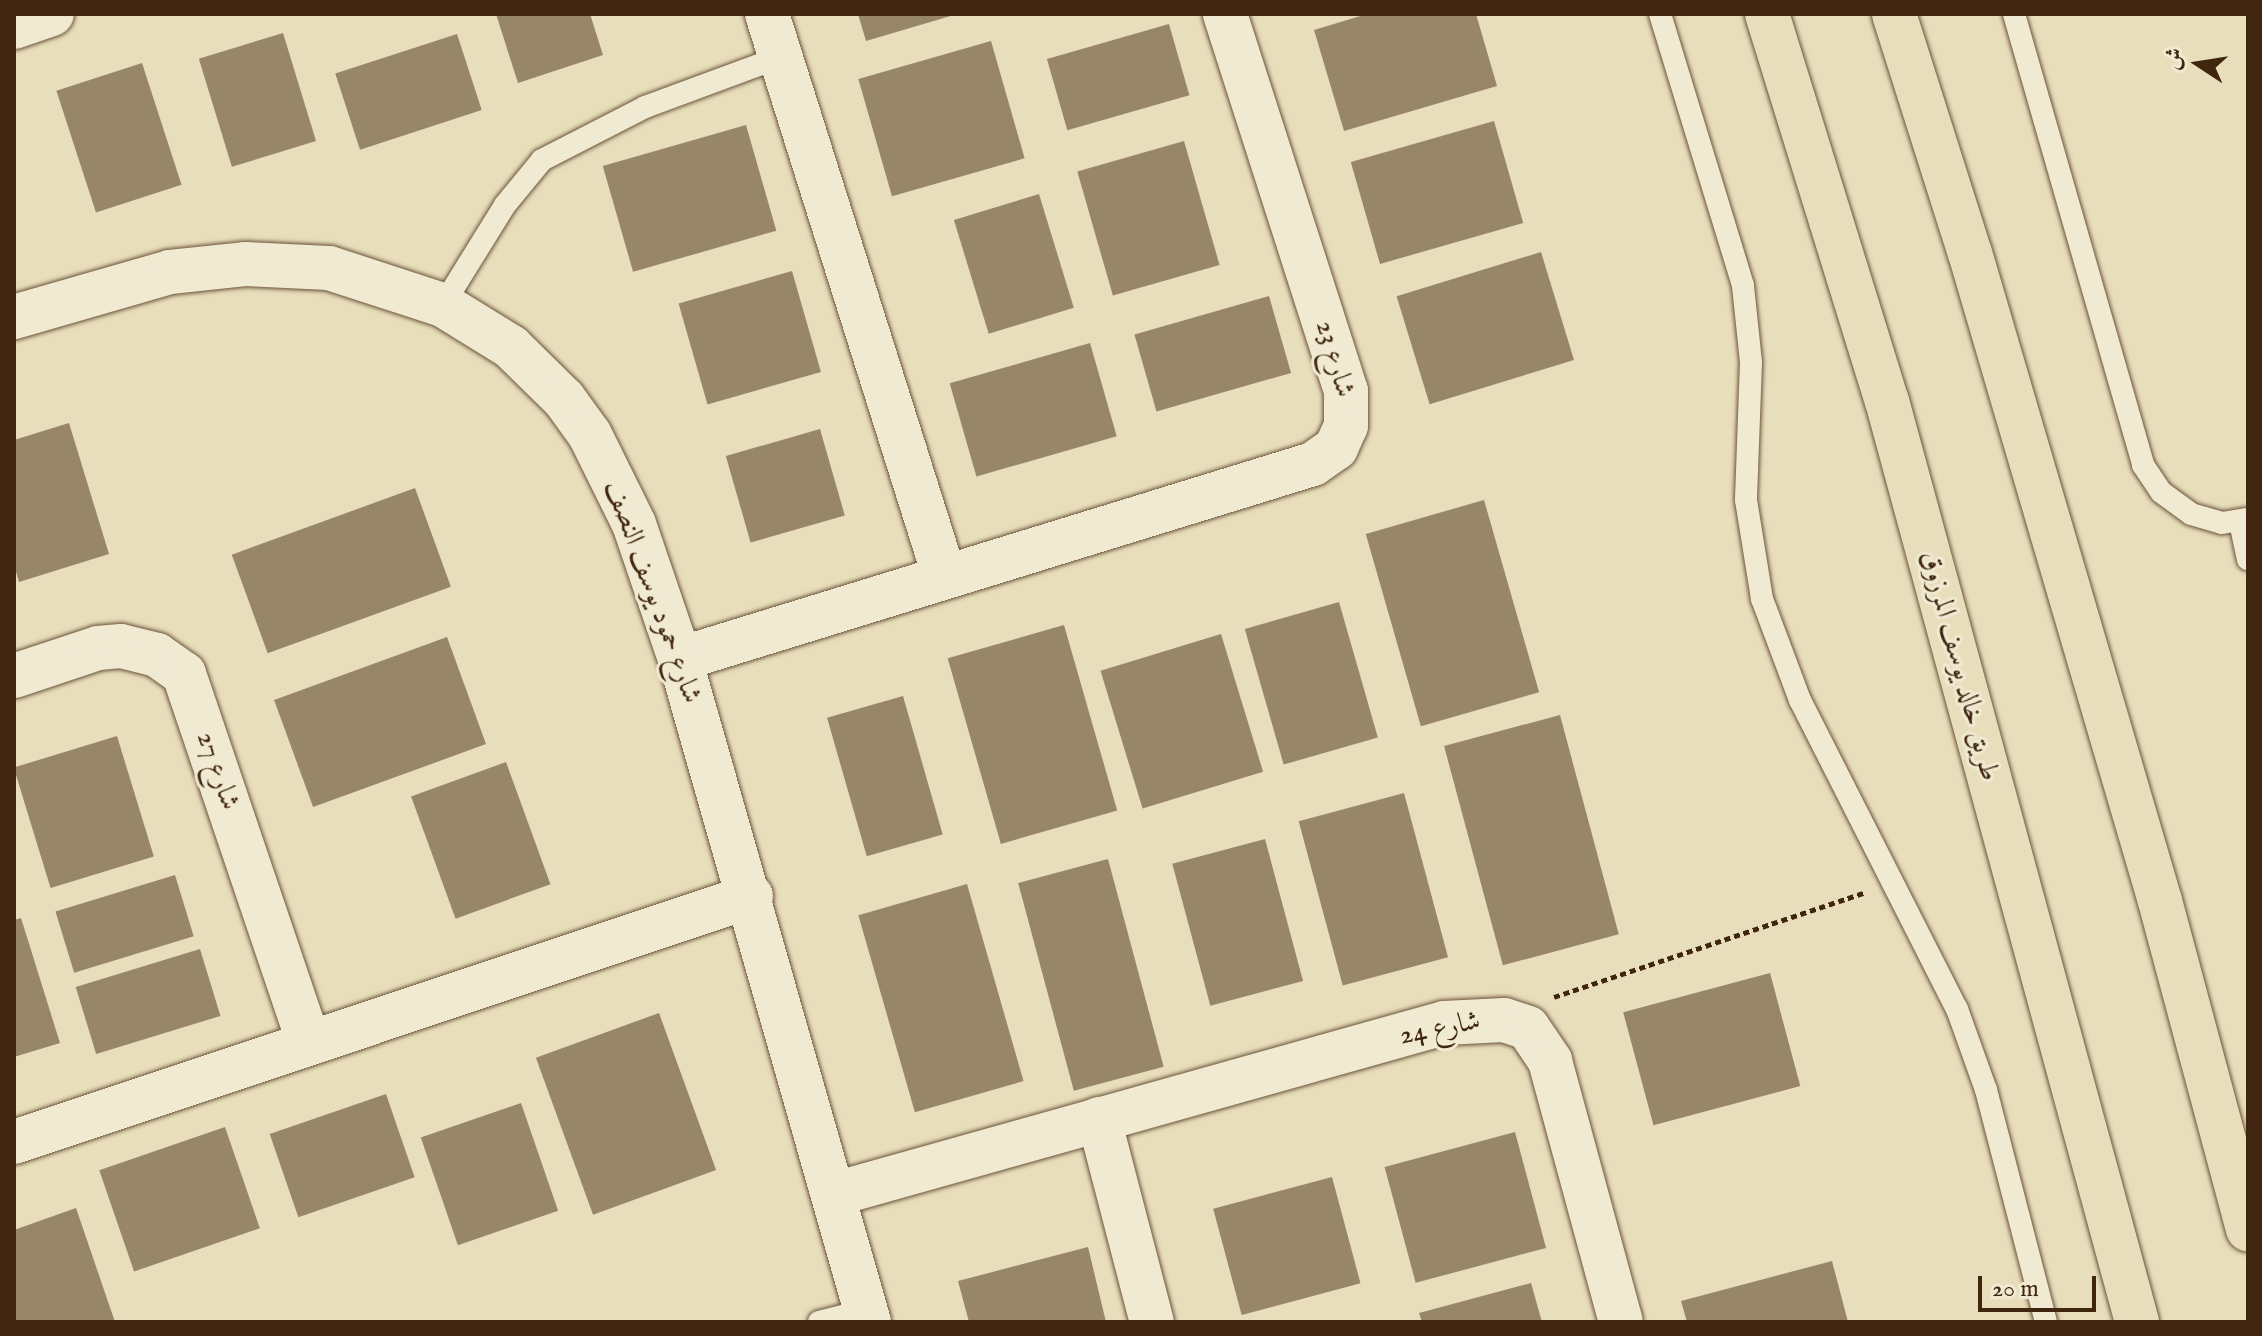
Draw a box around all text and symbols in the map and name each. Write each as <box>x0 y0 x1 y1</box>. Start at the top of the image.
north arrow <box>2158 24 2238 104</box>
text: ش <box>2159 45 2190 73</box>
street label: شارع 23 <box>1307 317 1361 401</box>
street label: شارع حمود يوسف النصف <box>596 476 708 708</box>
street label: طريق خالد يوسف المرزوق <box>1912 547 2006 785</box>
street label: شارع 27 <box>188 727 246 815</box>
street label: شارع 24 <box>1397 1005 1483 1053</box>
scale bar <box>1982 1260 2100 1310</box>
text: 20 m <box>1992 1274 2039 1305</box>

